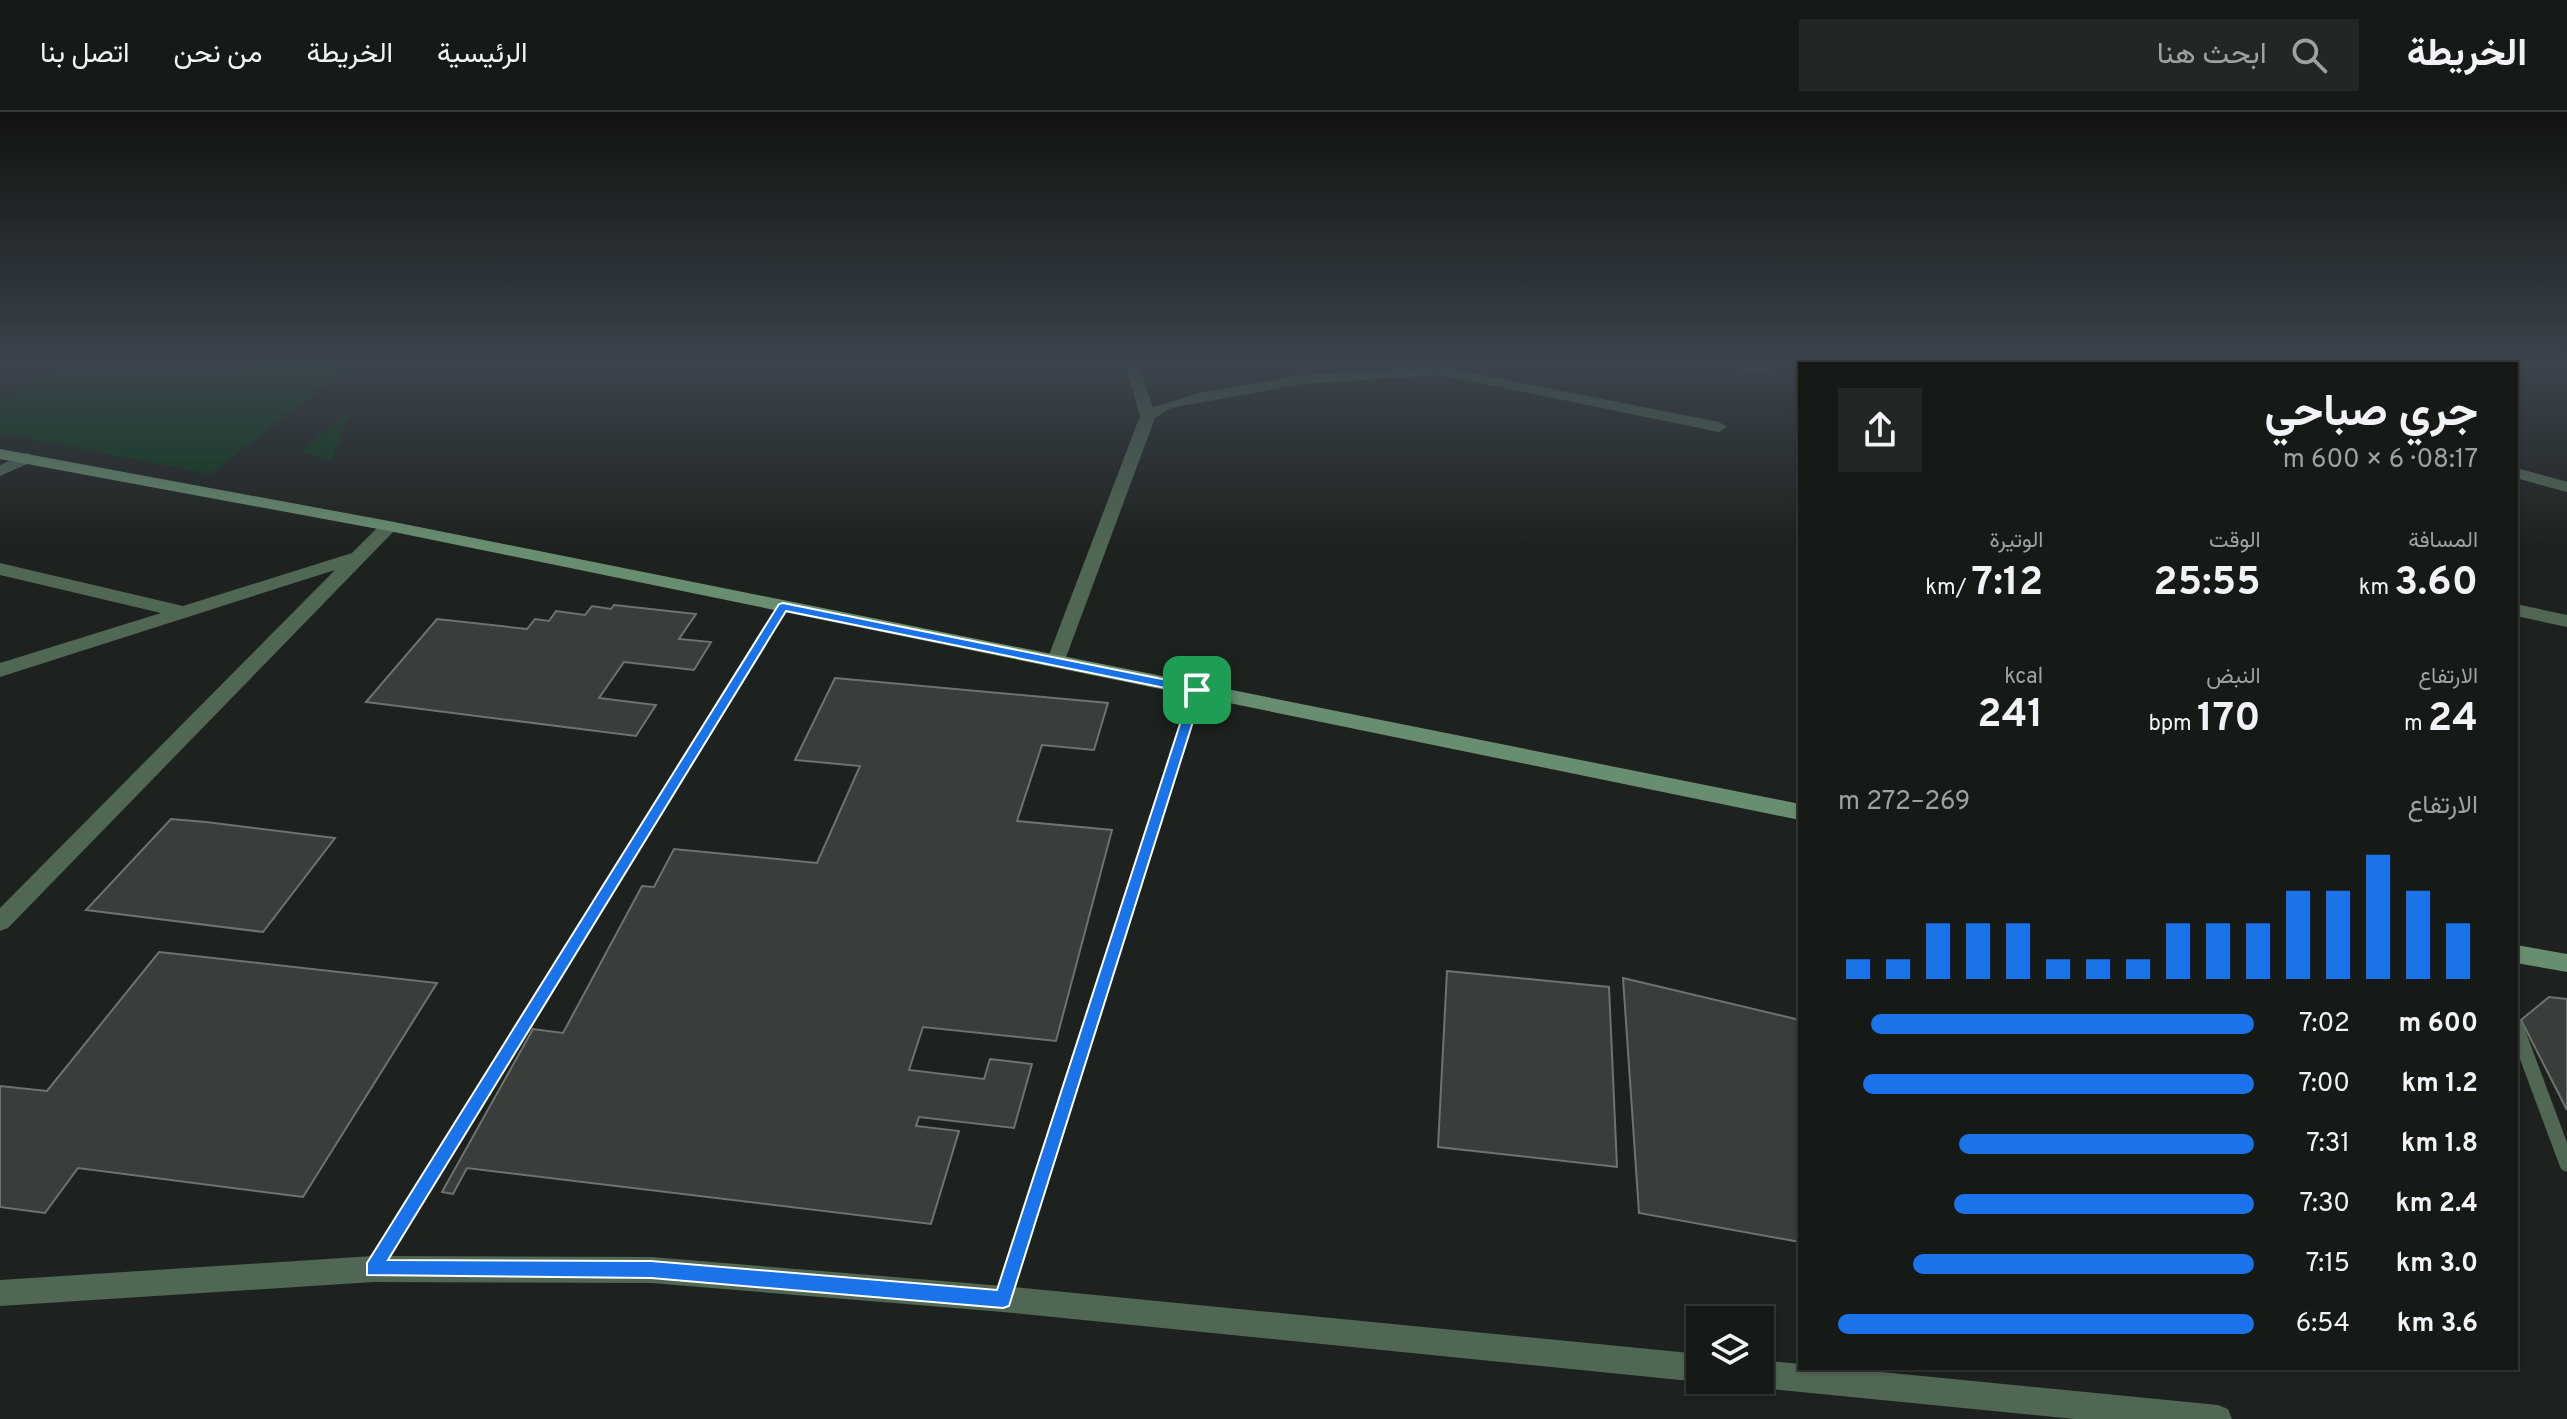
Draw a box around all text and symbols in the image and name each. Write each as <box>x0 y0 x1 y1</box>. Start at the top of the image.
search box <box>1799 19 2359 91</box>
text: الخريطة <box>2407 31 2527 80</box>
icon: search <box>2287 33 2331 77</box>
text: اتصل بنا <box>40 37 130 73</box>
text: من نحن <box>174 37 262 73</box>
text: الخريطة <box>306 37 393 73</box>
text: الرئيسية <box>437 37 528 73</box>
text: ابحث هنا <box>2157 37 2267 74</box>
text: جري صباحي <box>2264 386 2478 442</box>
button: share <box>1838 388 1922 472</box>
text: 08:17 · 6 × 600 m <box>2283 444 2478 477</box>
text: الوتيرة <box>1990 528 2043 555</box>
text: الوقت <box>2209 528 2261 555</box>
text: المسافة <box>2408 528 2478 555</box>
text: 7:12 <box>1972 559 2043 609</box>
text: 25:55 <box>2153 559 2261 609</box>
text: 3.60 <box>2394 559 2478 609</box>
text: /km <box>1925 575 1972 602</box>
text: km <box>2359 575 2394 602</box>
pin <box>1163 656 1231 724</box>
text: kcal <box>2004 664 2043 691</box>
text: النبض <box>2206 664 2261 691</box>
text: الارتفاع <box>2418 664 2478 691</box>
icon: arrive <box>1175 668 1219 712</box>
text: 241 <box>1977 691 2043 741</box>
text: 170 <box>2197 695 2261 745</box>
text: 24 <box>2428 695 2478 745</box>
text: bpm <box>2149 711 2197 738</box>
text: m <box>2404 711 2428 738</box>
text: 269–272 m <box>1838 786 1970 819</box>
text: الارتفاع <box>2407 790 2478 823</box>
text: 7:02 <box>2299 1008 2350 1041</box>
text: 600 m <box>2398 1008 2478 1041</box>
text: 7:00 <box>2298 1068 2350 1101</box>
text: 1.2 km <box>2401 1068 2478 1101</box>
text: 7:31 <box>2306 1128 2350 1161</box>
text: 1.8 km <box>2401 1128 2478 1161</box>
text: 7:30 <box>2300 1188 2350 1221</box>
text: 2.4 km <box>2395 1188 2478 1221</box>
text: 7:15 <box>2306 1248 2350 1281</box>
text: 3.0 km <box>2396 1248 2478 1281</box>
map controls <box>1686 1306 1774 1394</box>
button: layers <box>1686 1306 1774 1394</box>
text: 6:54 <box>2296 1308 2350 1341</box>
text: 3.6 km <box>2397 1308 2478 1341</box>

